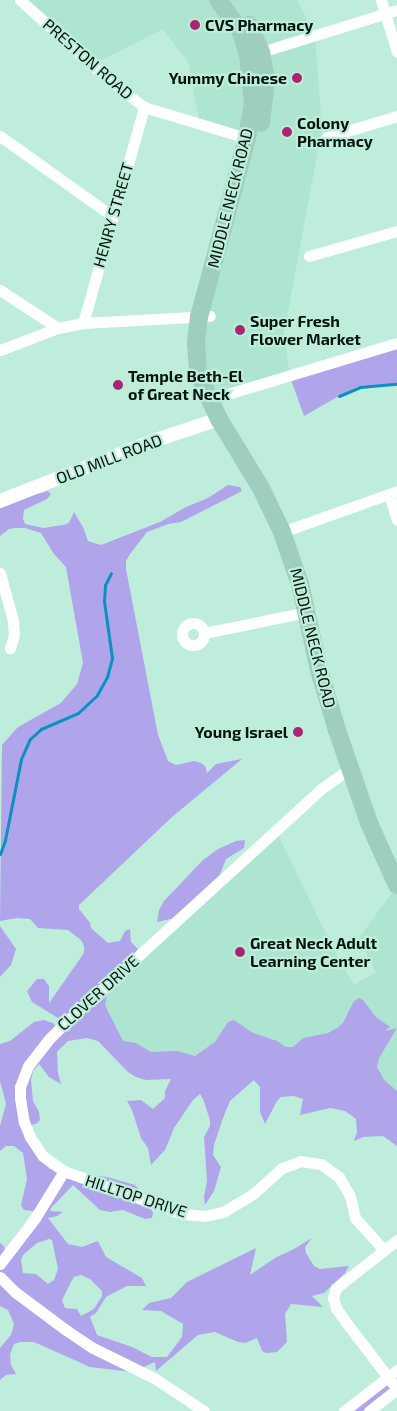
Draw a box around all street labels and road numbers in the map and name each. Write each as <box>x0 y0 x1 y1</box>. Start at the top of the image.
street label: PRESTON ROAD <box>39 15 137 103</box>
street label: MIDDLE NECK ROAD <box>203 126 257 270</box>
street label: HENRY STREET <box>89 160 137 270</box>
street label: OLD MILL ROAD <box>53 430 165 488</box>
street label: MIDDLE NECK ROAD <box>286 566 340 710</box>
street label: CLOVER DRIVE <box>53 951 143 1035</box>
street label: HILLTOP DRIVE <box>83 1171 189 1221</box>

